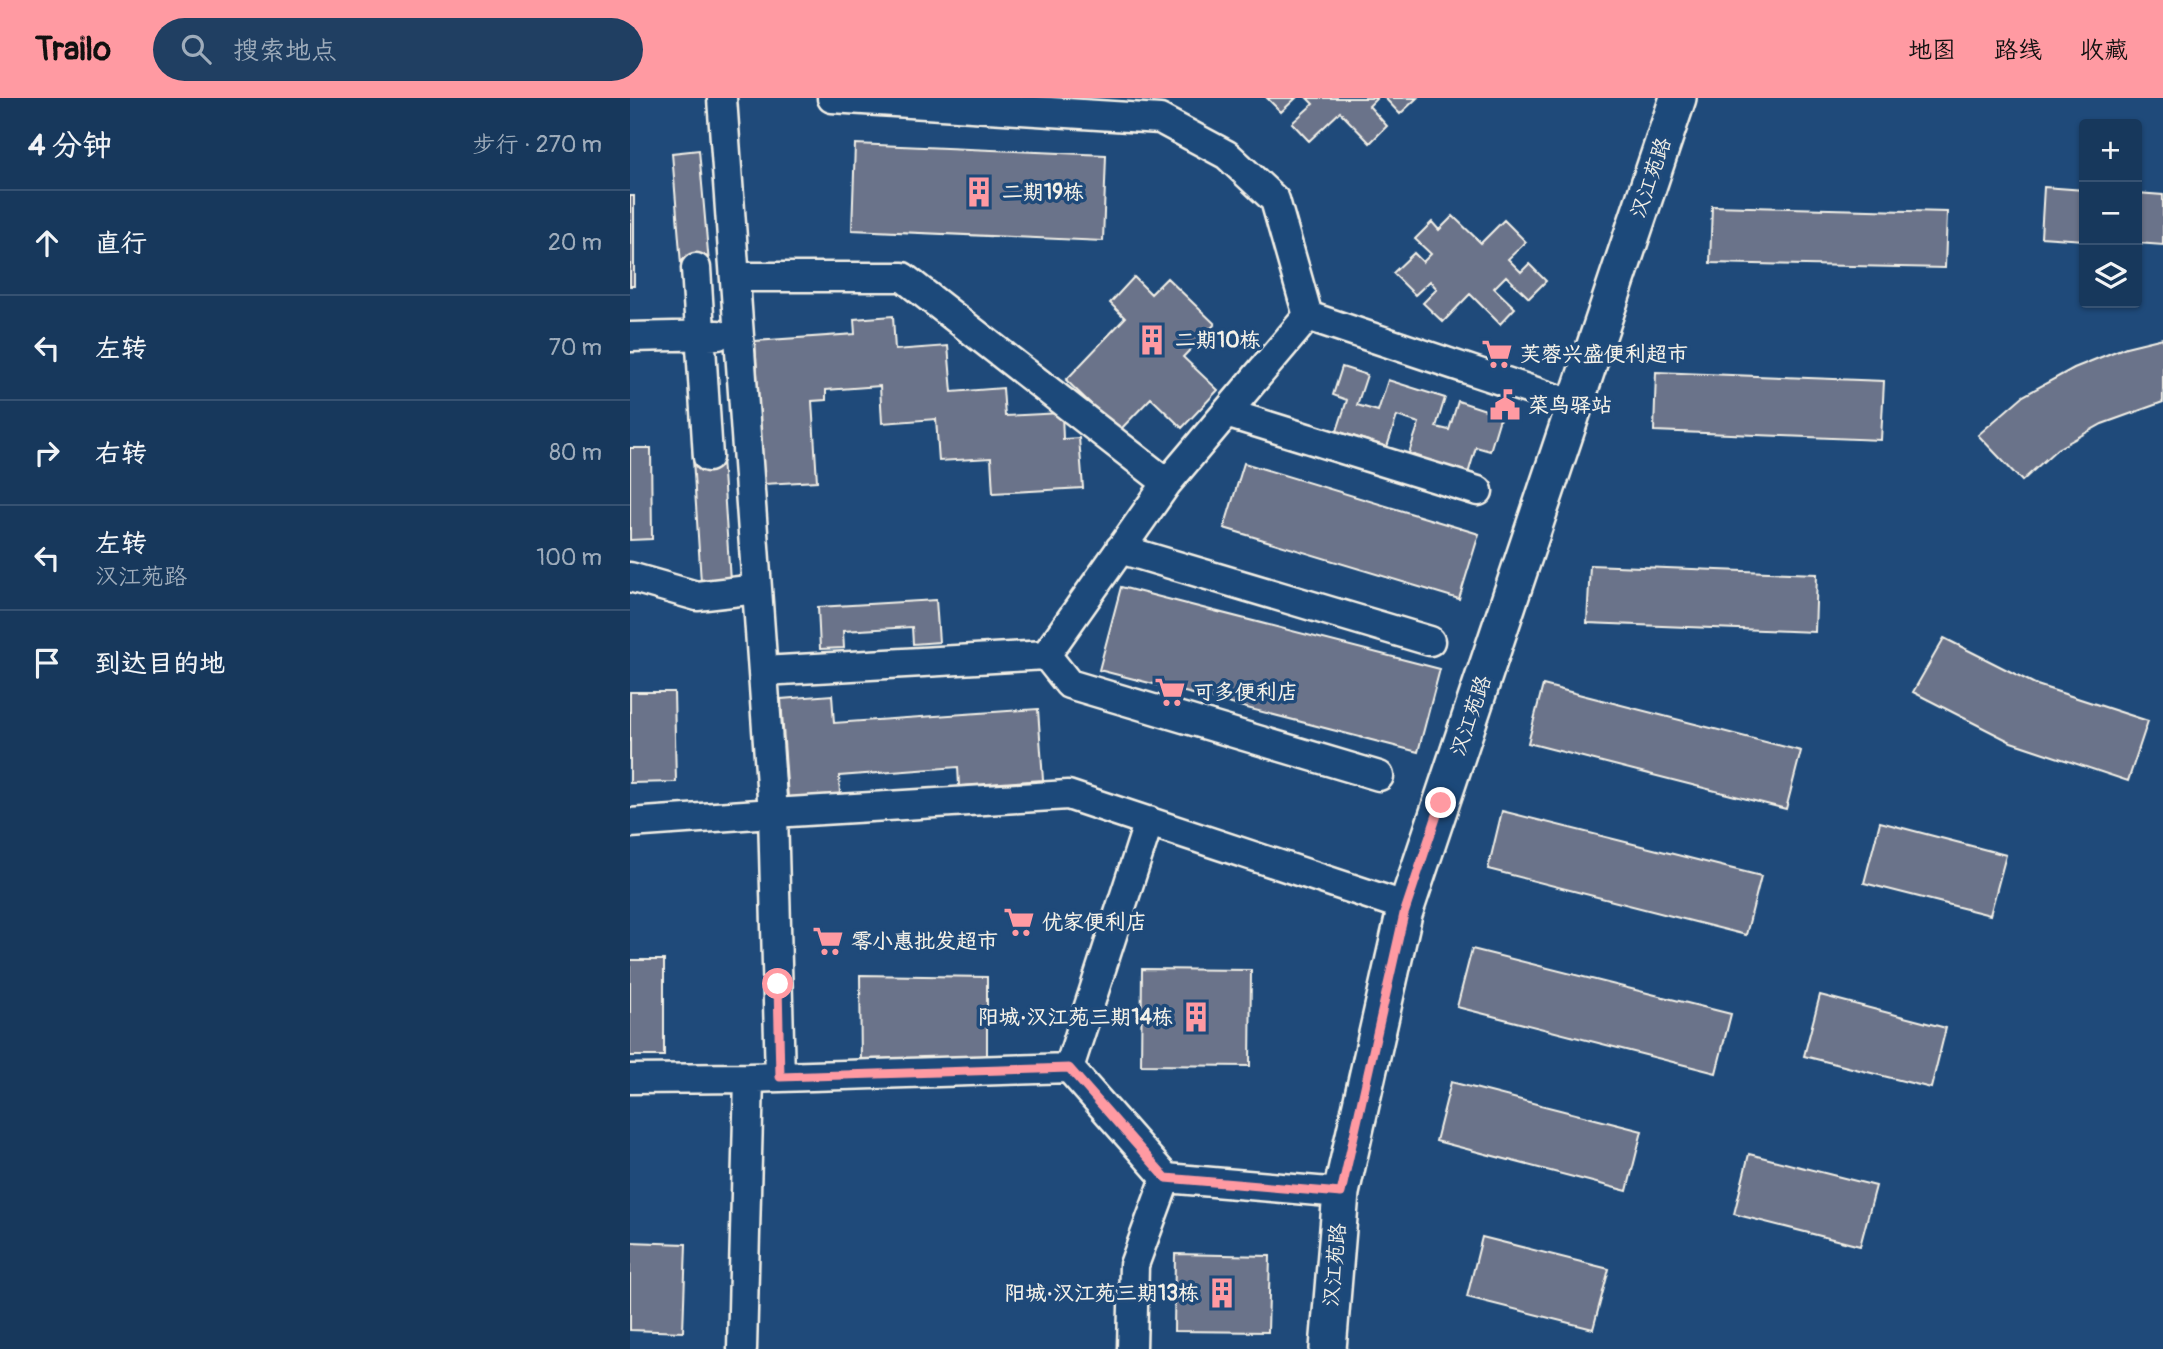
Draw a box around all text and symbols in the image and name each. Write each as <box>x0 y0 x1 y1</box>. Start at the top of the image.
search box <box>153 18 643 81</box>
text: Trailo <box>35 29 111 70</box>
icon: search <box>177 30 215 68</box>
text: 搜索地点 <box>233 35 337 67</box>
text: 地图 <box>1908 36 1956 65</box>
text: 路线 <box>1994 36 2042 65</box>
text: 收藏 <box>2080 36 2128 65</box>
map controls <box>2079 119 2142 308</box>
button: + <box>2079 119 2142 182</box>
text: 4 分钟 <box>28 127 112 164</box>
text: 步行 · 270 m <box>472 130 602 159</box>
street label: 汉江苑路 <box>1625 134 1677 222</box>
building icon: 二期19栋 <box>962 175 996 209</box>
place label: 二期19栋 <box>1002 179 1084 206</box>
button: − <box>2079 182 2142 245</box>
icon: ahead <box>28 224 66 262</box>
text: 直行 <box>95 228 147 260</box>
text: 20 m <box>548 228 602 257</box>
button: layers <box>2079 245 2142 308</box>
building icon: 二期10栋 <box>1135 323 1169 357</box>
place label: 二期10栋 <box>1175 327 1261 354</box>
icon: left <box>28 329 66 367</box>
text: 左转 <box>95 333 147 365</box>
text: 70 m <box>549 333 602 362</box>
supermarket icon: 芙蓉兴盛便利超市 <box>1480 337 1514 371</box>
place label: 芙蓉兴盛便利超市 <box>1520 341 1688 368</box>
public building icon: 菜鸟驿站 <box>1488 388 1522 422</box>
place label: 菜鸟驿站 <box>1528 392 1612 419</box>
icon: right <box>28 434 66 472</box>
text: 右转 <box>95 438 147 470</box>
text: 80 m <box>549 438 602 467</box>
text: 左转 <box>95 528 147 560</box>
icon: left <box>28 539 66 577</box>
text: 100 m <box>536 543 602 572</box>
text: 汉江苑路 <box>95 562 187 591</box>
icon: arrive <box>28 644 66 682</box>
text: 到达目的地 <box>95 648 225 680</box>
street label: 汉江苑路 <box>1445 672 1497 760</box>
supermarket icon: 可多便利店 <box>1153 675 1187 709</box>
place label: 可多便利店 <box>1193 679 1298 706</box>
route end <box>1425 787 1456 818</box>
supermarket icon: 优家便利店 <box>1002 905 1036 939</box>
place label: 优家便利店 <box>1042 909 1147 936</box>
supermarket icon: 零小惠批发超市 <box>811 924 845 958</box>
place label: 零小惠批发超市 <box>851 928 998 955</box>
route start <box>762 968 793 999</box>
building icon: 阳城·汉江苑三期14栋 <box>1179 1000 1213 1034</box>
place label: 阳城·汉江苑三期14栋 <box>978 1004 1173 1031</box>
street label: 汉江苑路 <box>1318 1222 1352 1308</box>
building icon: 阳城·汉江苑三期13栋 <box>1205 1276 1239 1310</box>
place label: 阳城·汉江苑三期13栋 <box>1004 1280 1199 1307</box>

